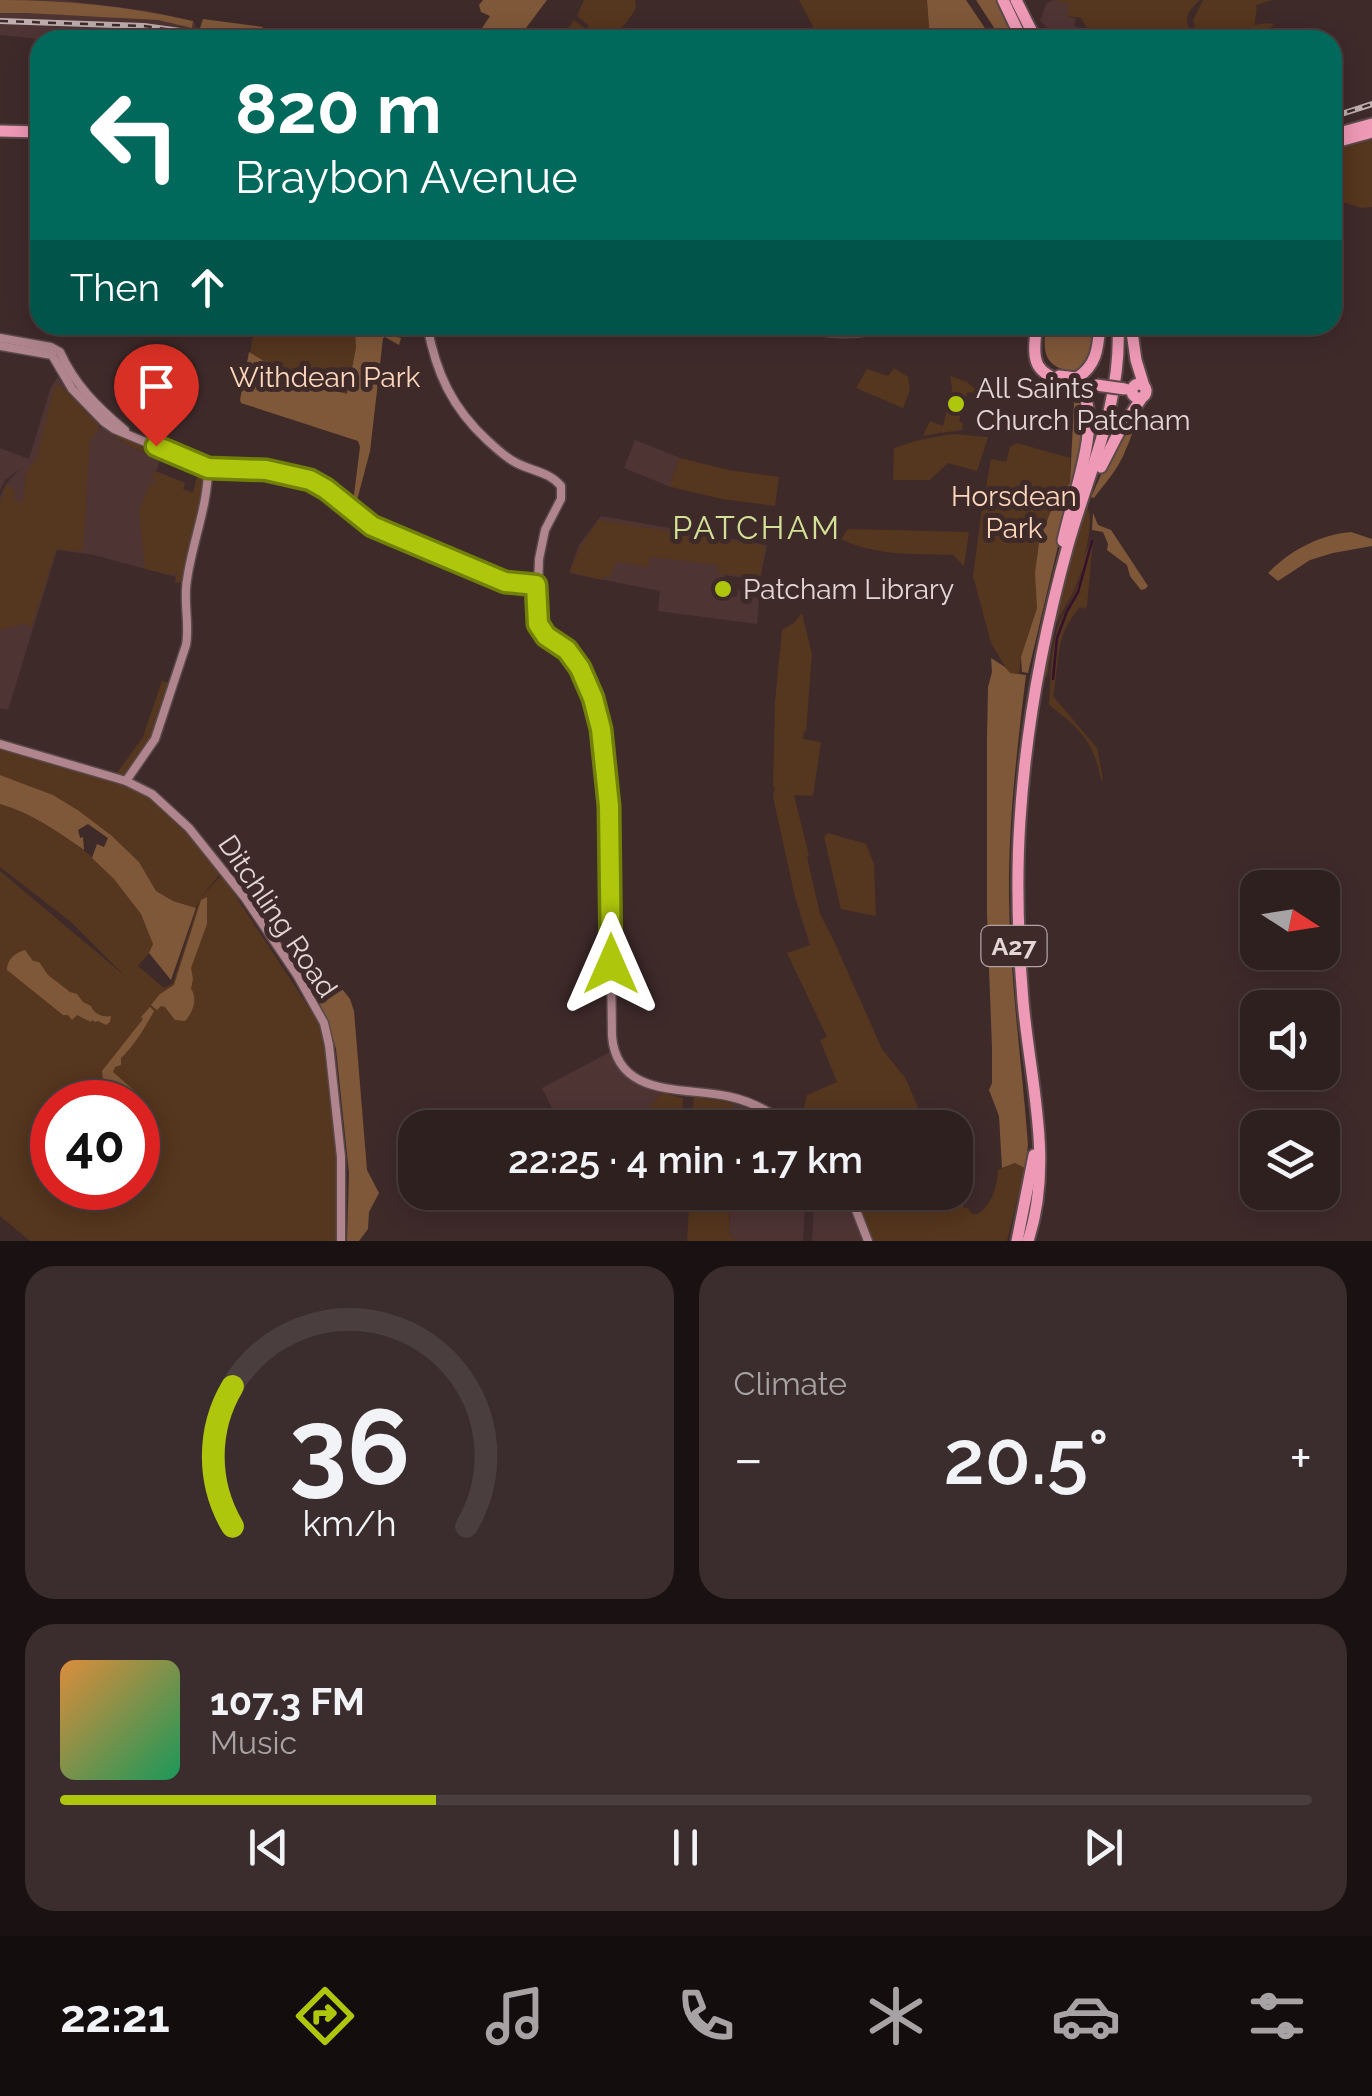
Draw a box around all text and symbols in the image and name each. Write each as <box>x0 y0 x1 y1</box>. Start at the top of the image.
text: 820 m <box>235 67 442 149</box>
icon: left <box>70 70 200 200</box>
text: Braybon Avenue <box>235 151 578 204</box>
icon: ahead <box>180 260 235 315</box>
text: Then <box>70 265 160 310</box>
pin <box>114 344 199 447</box>
icon: arrive <box>129 359 184 414</box>
park label: Withdean Park <box>230 361 421 394</box>
place label: All Saints Church Patcham <box>976 372 1191 437</box>
marker: All Saints Church Patcham <box>945 393 967 415</box>
park label: Horsdean Park <box>951 480 1077 545</box>
district label: PATCHAM <box>672 509 842 546</box>
place label: Patcham Library <box>743 573 954 606</box>
marker: Patcham Library <box>712 578 734 600</box>
street label: Ditchling Road <box>211 829 344 1004</box>
north arrow <box>1240 870 1340 970</box>
map controls <box>1240 870 1340 1210</box>
position arrow <box>559 912 663 1016</box>
road number: A27 <box>982 926 1046 966</box>
button: sound <box>1240 990 1340 1090</box>
speed limit sign: 40 <box>30 1080 160 1210</box>
button: layers <box>1240 1110 1340 1210</box>
text: 22:25 · 4 min · 1.7 km <box>508 1137 863 1182</box>
text: Climate <box>734 1365 847 1402</box>
text: 36 <box>289 1386 410 1508</box>
text: 20.5° <box>943 1413 1109 1502</box>
text: − <box>734 1426 763 1491</box>
text: + <box>1289 1426 1312 1491</box>
text: km/h <box>302 1502 396 1544</box>
text: 107.3 FM <box>210 1679 365 1724</box>
text: Music <box>210 1724 297 1761</box>
icon: previous <box>241 1820 296 1875</box>
icon: pause <box>658 1820 713 1875</box>
icon: next <box>1076 1820 1131 1875</box>
icon: directions <box>290 1981 360 2051</box>
icon: music <box>480 1981 550 2051</box>
icon: phone <box>671 1981 741 2051</box>
icon: climate <box>861 1981 931 2051</box>
icon: car <box>1051 1981 1121 2051</box>
icon: filters <box>1242 1981 1312 2051</box>
text: 22:21 <box>60 1990 170 2043</box>

